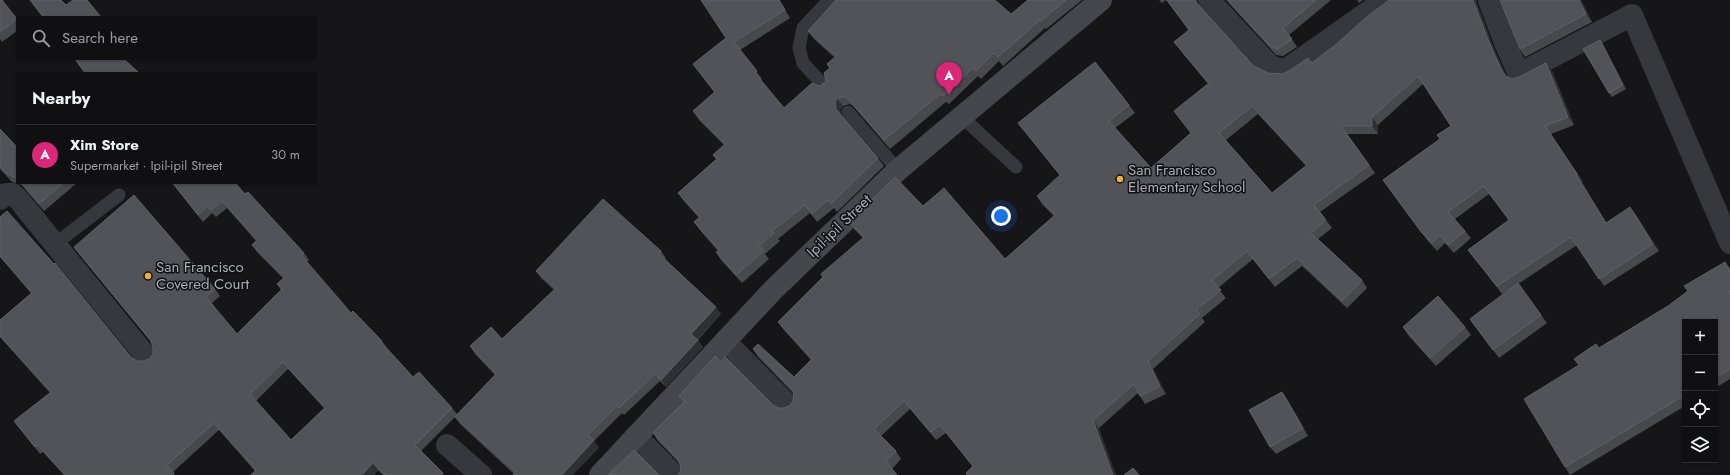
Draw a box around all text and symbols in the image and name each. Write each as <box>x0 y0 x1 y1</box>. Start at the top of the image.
search box <box>16 16 316 60</box>
icon: search <box>30 27 52 49</box>
text: Search here <box>62 27 138 49</box>
pin: A <box>936 62 962 95</box>
text: Nearby <box>32 86 90 110</box>
text: Xim Store <box>70 134 139 156</box>
text: A <box>40 145 50 164</box>
text: 30 m <box>271 145 300 164</box>
text: Supermarket · Ipil-ipil Street <box>70 156 222 175</box>
place label: San Francisco Elementary School <box>1128 159 1245 198</box>
marker: San Francisco Elementary School <box>1115 174 1125 184</box>
street label: Ipil-ipil Street <box>802 189 877 263</box>
your location <box>991 206 1011 226</box>
place label: San Francisco Covered Court <box>156 256 250 295</box>
marker: San Francisco Covered Court <box>143 271 153 281</box>
map controls <box>1682 319 1718 463</box>
button: + <box>1682 319 1718 355</box>
button: − <box>1682 355 1718 391</box>
button: locate <box>1682 391 1718 427</box>
button: layers <box>1682 427 1718 463</box>

